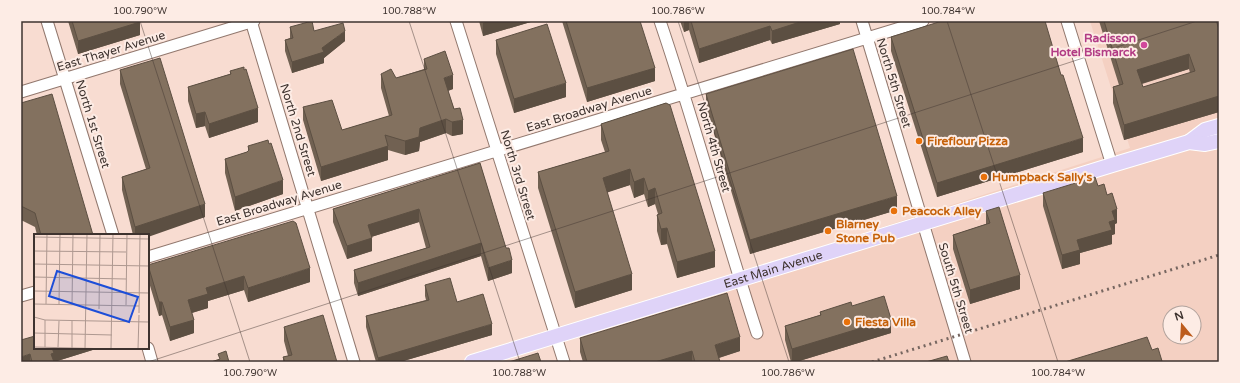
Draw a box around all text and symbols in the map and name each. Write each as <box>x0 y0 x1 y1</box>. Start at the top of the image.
text: 100.790°W <box>113 5 167 17</box>
text: 100.788°W <box>382 5 436 17</box>
text: 100.786°W <box>651 5 705 17</box>
text: 100.784°W <box>921 5 975 17</box>
street label: East Thayer Avenue <box>55 28 167 74</box>
place label: Radisson Hotel Bismarck <box>1050 31 1136 59</box>
street label: North 5th Street <box>874 36 914 130</box>
marker: Radisson Hotel Bismarck <box>1139 40 1149 50</box>
street label: North 1st Street <box>73 78 113 170</box>
street label: North 2nd Street <box>277 82 319 178</box>
street label: East Broadway Avenue <box>525 83 654 135</box>
street label: North 4th Street <box>694 100 734 194</box>
street label: North 3rd Street <box>498 128 538 222</box>
place label: Fireflour Pizza <box>927 134 1008 148</box>
marker: Fireflour Pizza <box>914 136 924 146</box>
place label: Humpback Sally's <box>992 170 1092 185</box>
marker: Humpback Sally's <box>979 172 989 182</box>
street label: East Broadway Avenue <box>215 177 344 229</box>
place label: Peacock Alley <box>902 204 982 219</box>
marker: Peacock Alley <box>889 206 899 216</box>
place label: Blarney Stone Pub <box>836 217 895 245</box>
marker: Blarney Stone Pub <box>823 226 833 236</box>
inset map <box>34 234 149 349</box>
street label: South 5th Street <box>936 241 977 335</box>
street label: East Main Avenue <box>722 247 824 291</box>
north arrow <box>1162 305 1202 345</box>
text: N <box>1173 308 1185 324</box>
place label: Fiesta Villa <box>855 315 916 329</box>
marker: Fiesta Villa <box>842 317 852 327</box>
text: 100.790°W <box>223 367 277 379</box>
text: 100.788°W <box>492 367 546 379</box>
text: 100.786°W <box>761 367 815 379</box>
text: 100.784°W <box>1031 367 1085 379</box>

